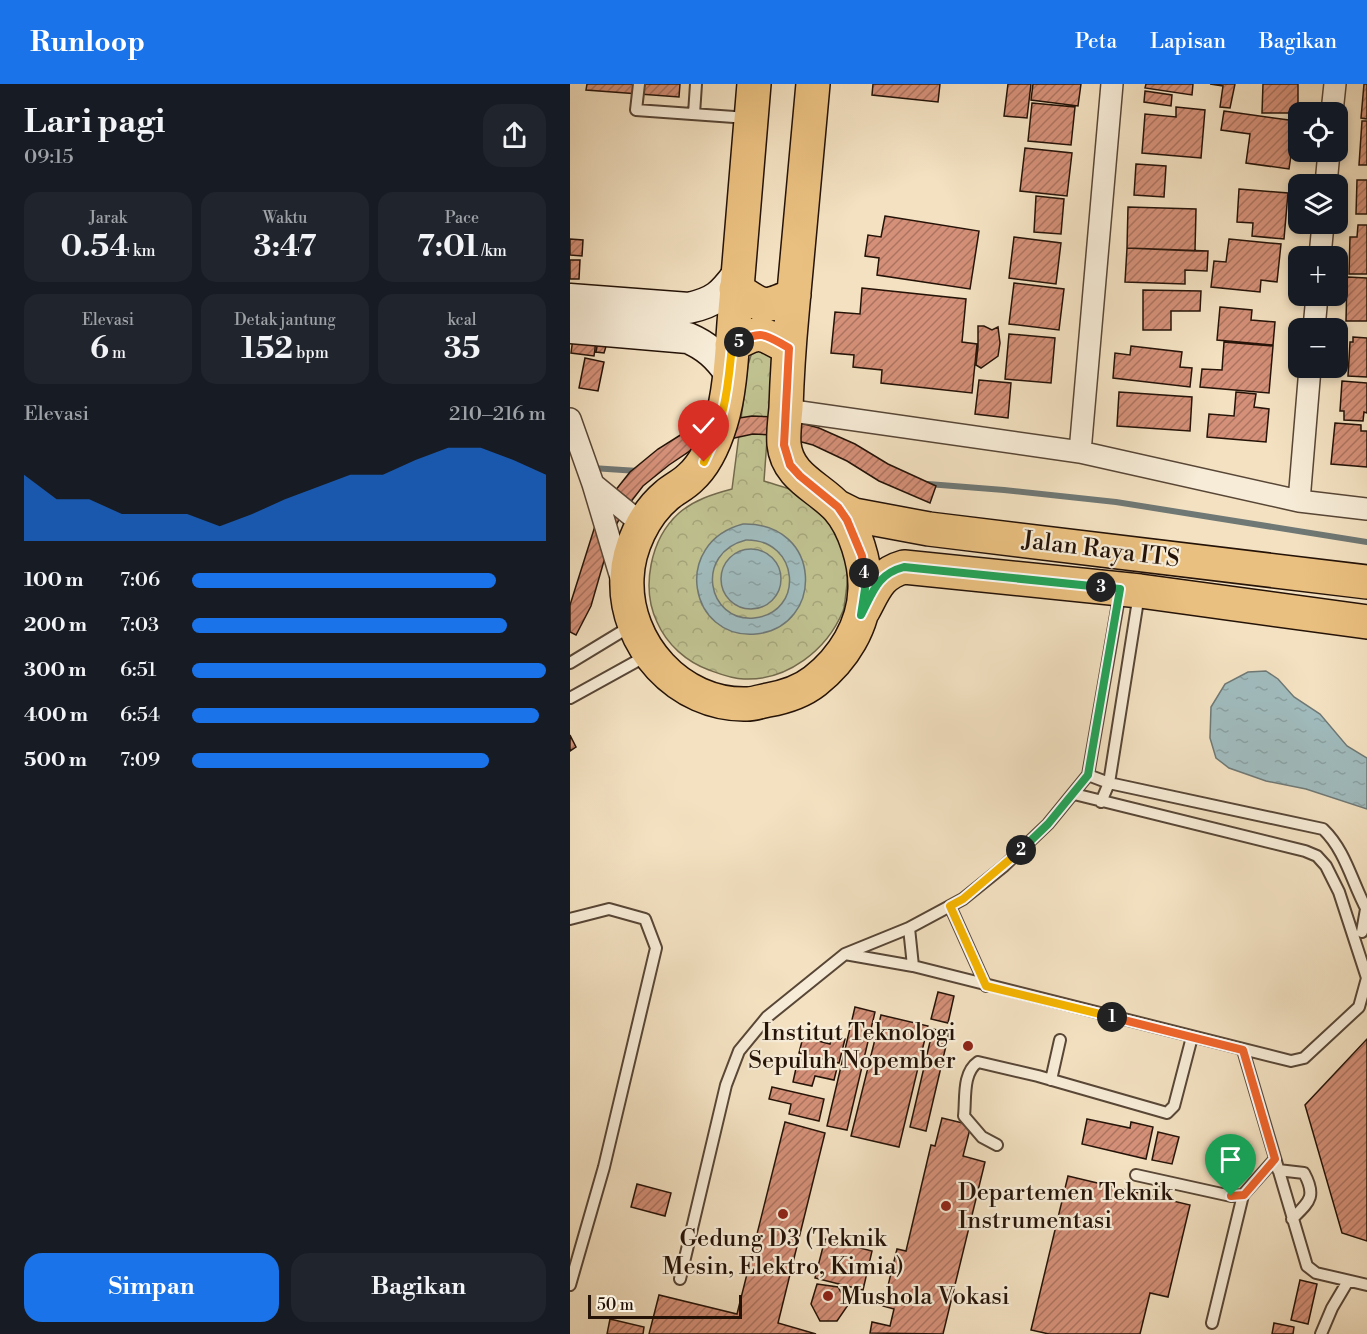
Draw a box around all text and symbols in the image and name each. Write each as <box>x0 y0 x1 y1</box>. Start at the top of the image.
text: Runloop <box>30 25 145 60</box>
text: Peta <box>1075 29 1117 55</box>
text: Lapisan <box>1150 29 1226 55</box>
text: Bagikan <box>1259 29 1337 55</box>
text: Lari pagi <box>24 102 165 143</box>
map controls <box>1288 102 1348 378</box>
button: locate <box>1288 102 1348 162</box>
button: share <box>483 104 546 167</box>
text: 09:15 <box>24 145 74 170</box>
button: layers <box>1288 174 1348 234</box>
text: Jarak <box>89 208 127 228</box>
text: Waktu <box>263 208 307 228</box>
text: Pace <box>445 208 479 228</box>
text: 0.54 <box>61 228 130 266</box>
text: 3:47 <box>254 228 316 266</box>
text: 7:01 <box>417 228 478 266</box>
text: km <box>130 241 155 261</box>
text: /km <box>478 241 507 261</box>
button: + <box>1288 246 1348 306</box>
text: Elevasi <box>82 310 134 330</box>
text: Detak jantung <box>234 310 336 330</box>
text: kcal <box>447 310 477 330</box>
button: − <box>1288 318 1348 378</box>
pin: 5 <box>724 327 754 357</box>
text: 6 <box>90 330 109 368</box>
text: 152 <box>241 330 293 368</box>
text: 35 <box>444 330 480 368</box>
text: 5 <box>734 332 744 352</box>
text: m <box>109 343 126 363</box>
text: bpm <box>293 343 329 363</box>
pin <box>678 400 729 462</box>
text: Elevasi <box>24 402 89 427</box>
text: 210–216 m <box>449 402 546 427</box>
icon: check <box>687 409 720 442</box>
street label: Jalan Raya ITS <box>1019 525 1181 575</box>
pin: 4 <box>849 558 879 588</box>
text: 4 <box>859 563 869 583</box>
text: 100 m <box>24 568 83 593</box>
text: 7:06 <box>120 568 160 593</box>
pin: 3 <box>1086 572 1116 602</box>
text: 3 <box>1096 577 1106 597</box>
text: 200 m <box>24 613 87 638</box>
text: 7:03 <box>120 613 159 638</box>
text: 300 m <box>24 658 87 683</box>
text: 6:51 <box>120 658 156 683</box>
text: 400 m <box>24 703 88 728</box>
text: 6:54 <box>120 703 160 728</box>
text: 500 m <box>24 748 87 773</box>
text: 7:09 <box>120 748 160 773</box>
pin: 2 <box>1006 835 1036 865</box>
text: 2 <box>1016 840 1026 860</box>
pin: 1 <box>1097 1002 1127 1032</box>
text: 1 <box>1108 1007 1116 1027</box>
place label: Institut Teknologi Sepuluh Nopember <box>748 1018 956 1076</box>
marker: Institut Teknologi Sepuluh Nopember <box>961 1039 975 1053</box>
pin <box>1205 1134 1256 1196</box>
icon: arrive <box>1214 1143 1247 1176</box>
place label: Departemen Teknik Instrumentasi <box>958 1178 1174 1236</box>
marker: Departemen Teknik Instrumentasi <box>939 1199 953 1213</box>
marker: Gedung D3 (Teknik Mesin, Elektro, Kimia) <box>776 1207 790 1221</box>
place label: Gedung D3 (Teknik Mesin, Elektro, Kimia) <box>662 1224 904 1282</box>
button: Simpan <box>24 1253 279 1322</box>
button: Bagikan <box>291 1253 546 1322</box>
place label: Mushola Vokasi <box>840 1282 1010 1312</box>
marker: Mushola Vokasi <box>821 1289 835 1303</box>
scale bar <box>588 1292 742 1320</box>
text: 50 m <box>597 1295 634 1315</box>

